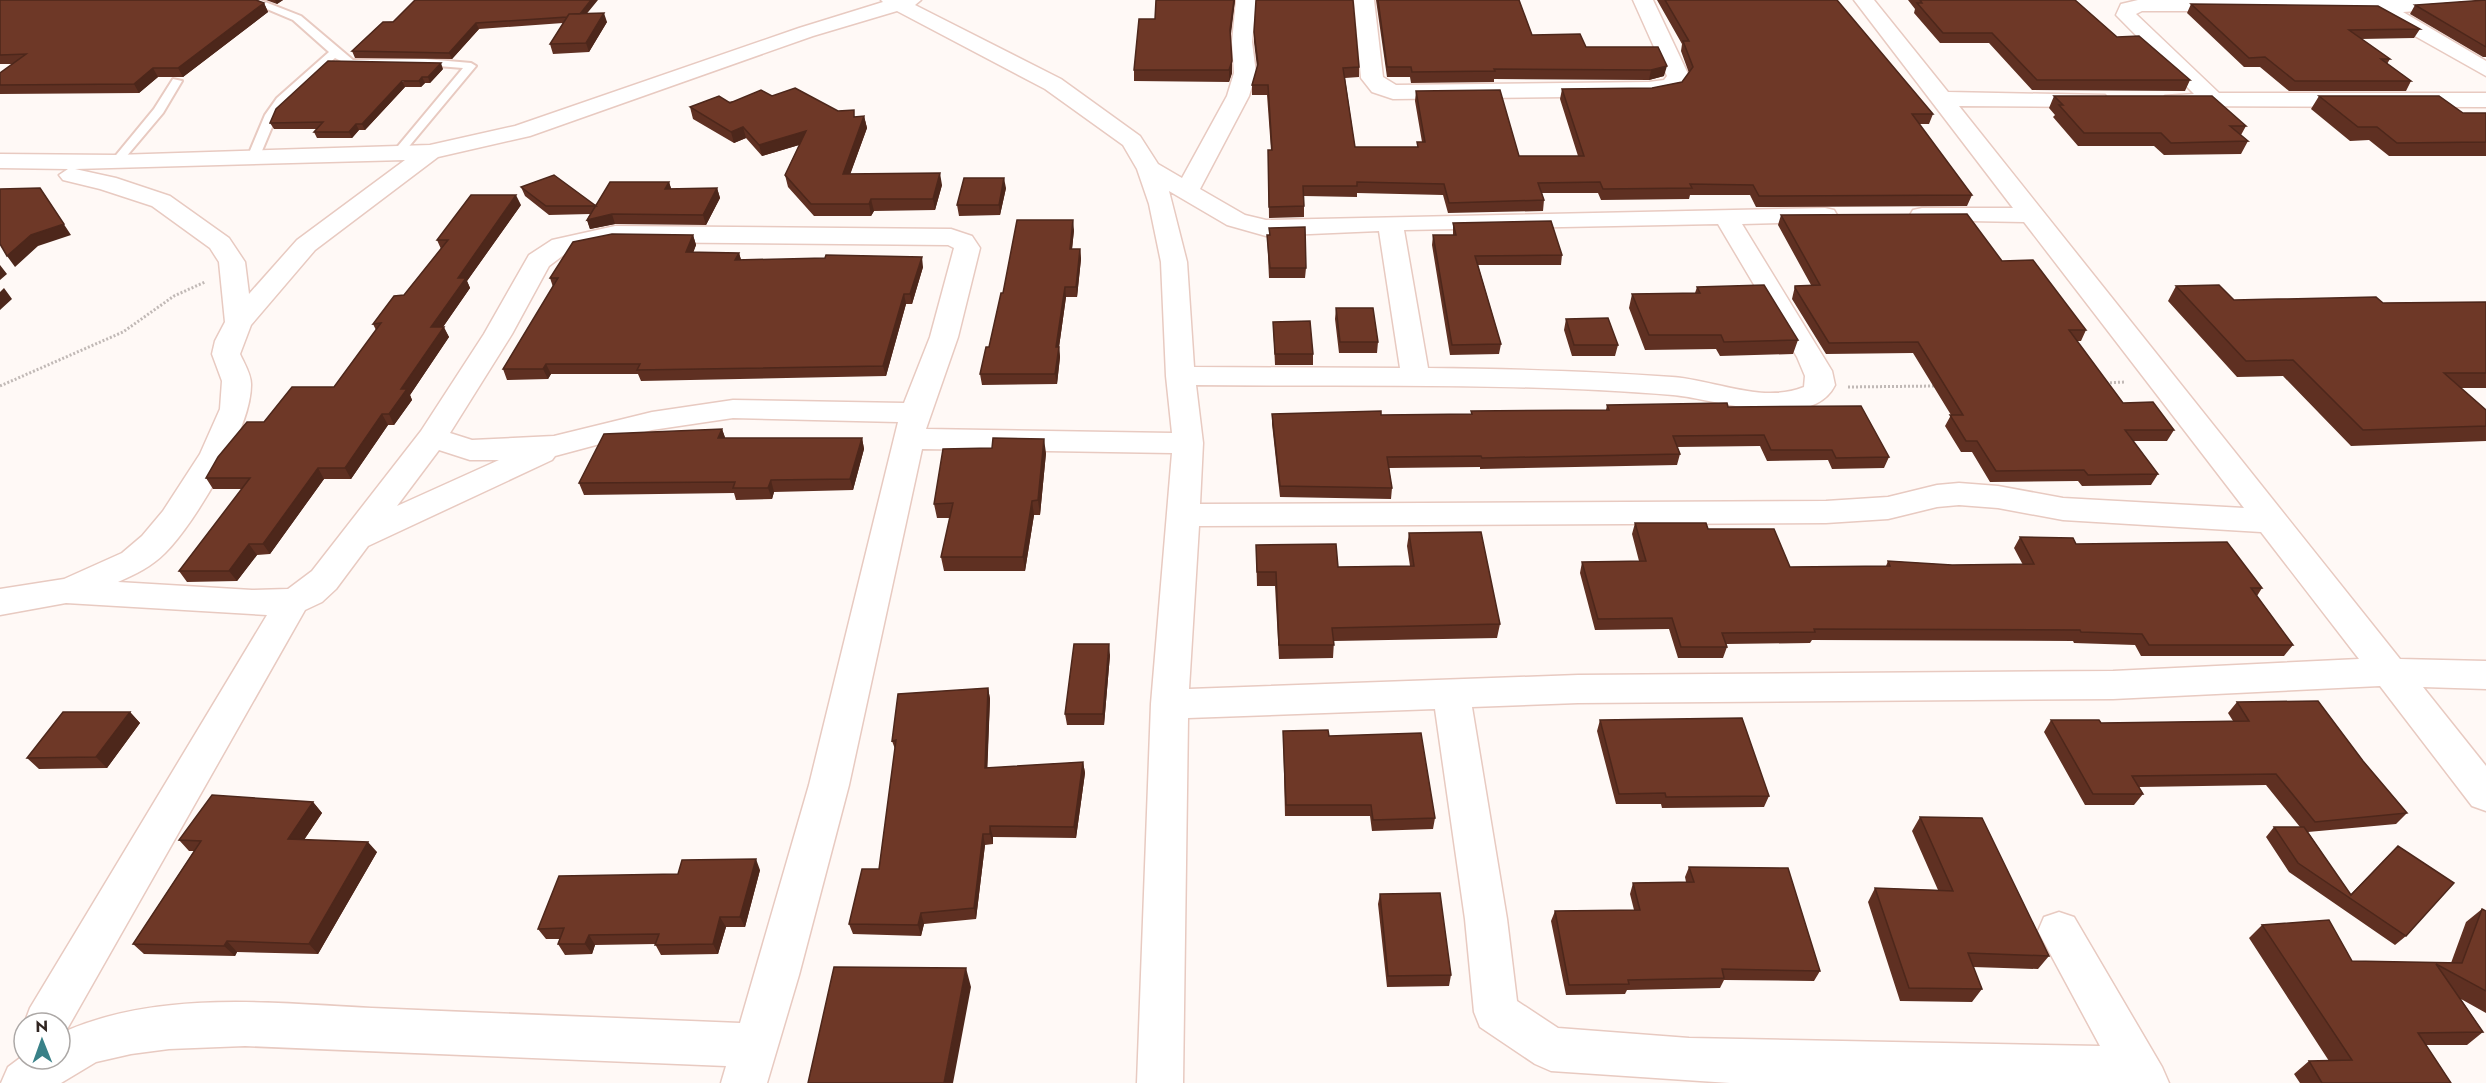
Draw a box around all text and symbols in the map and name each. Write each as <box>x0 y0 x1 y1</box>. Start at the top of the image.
north arrow <box>12 1011 72 1071</box>
text: N <box>35 1015 48 1038</box>

